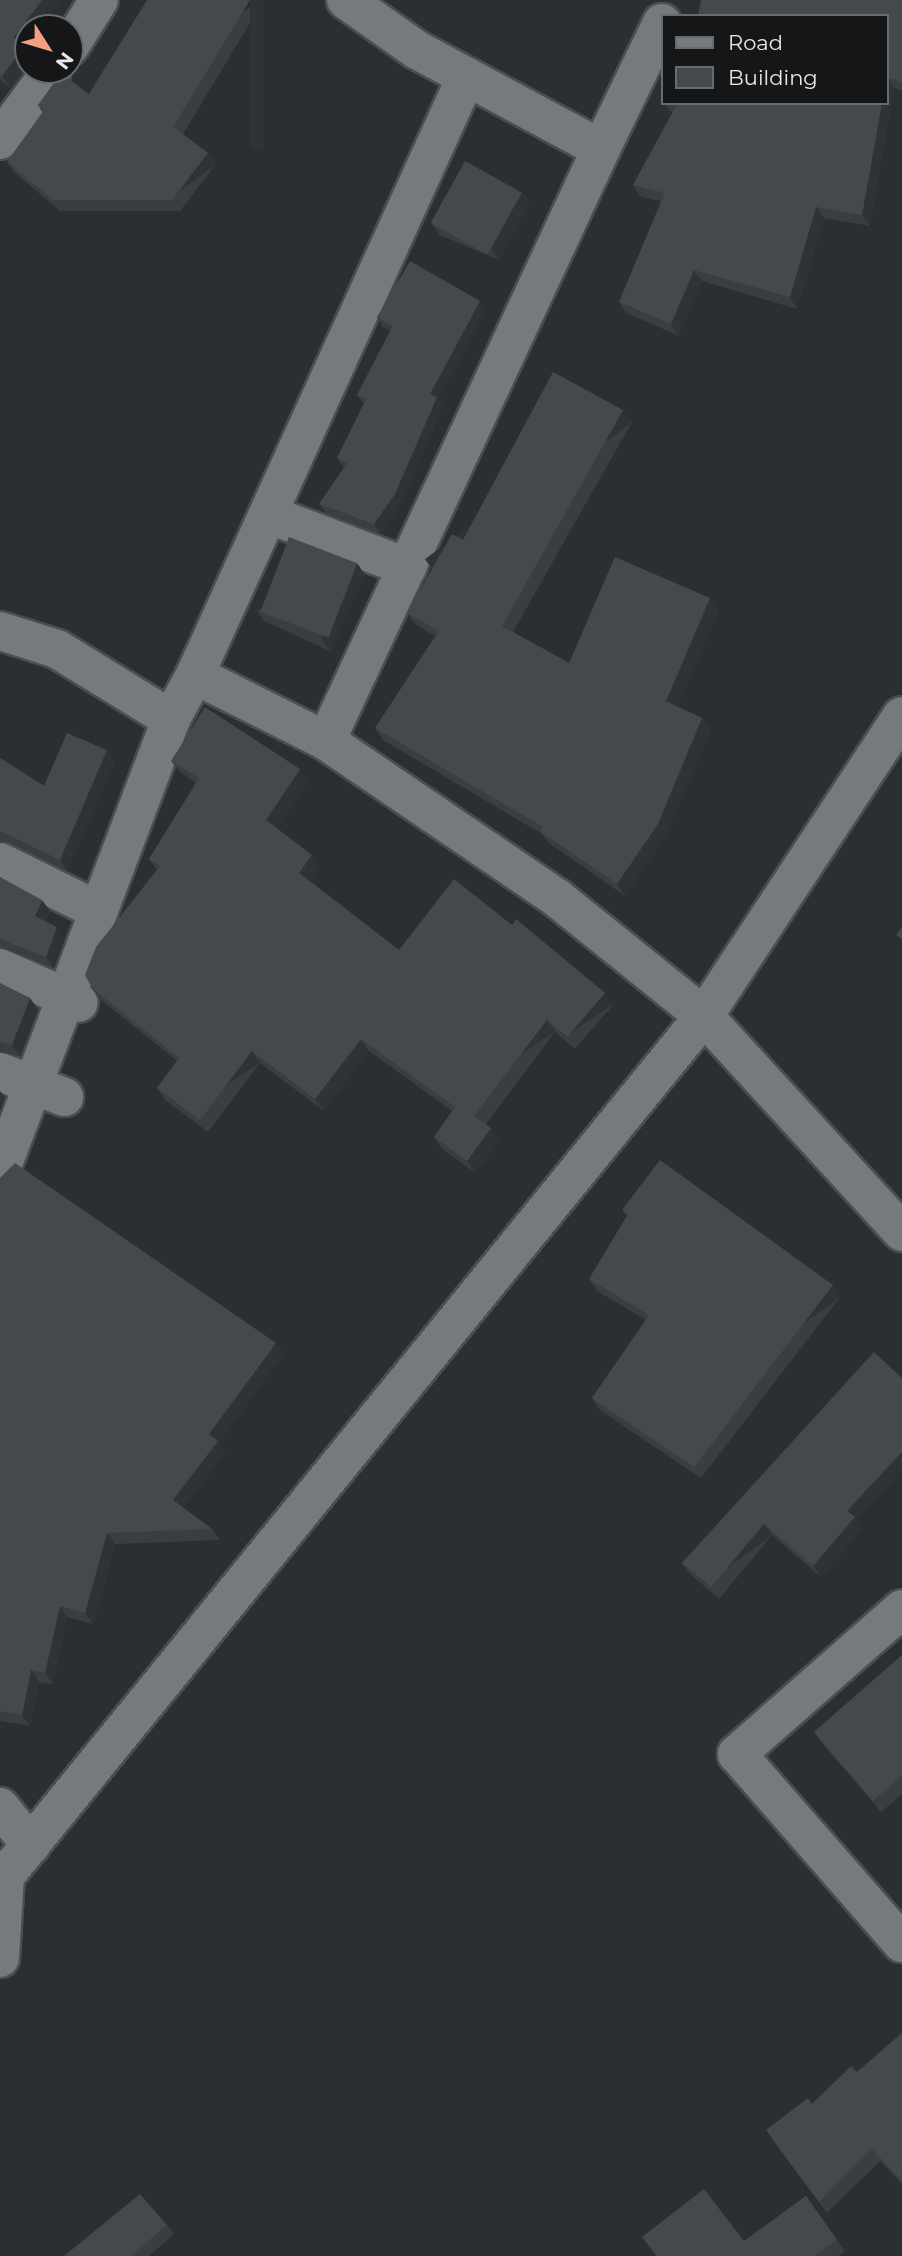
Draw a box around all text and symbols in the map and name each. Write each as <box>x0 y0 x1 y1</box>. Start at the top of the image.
north arrow <box>14 14 84 84</box>
legend <box>660 14 888 105</box>
text: Road <box>728 30 783 55</box>
text: N <box>51 48 78 74</box>
text: Building <box>728 65 818 90</box>

